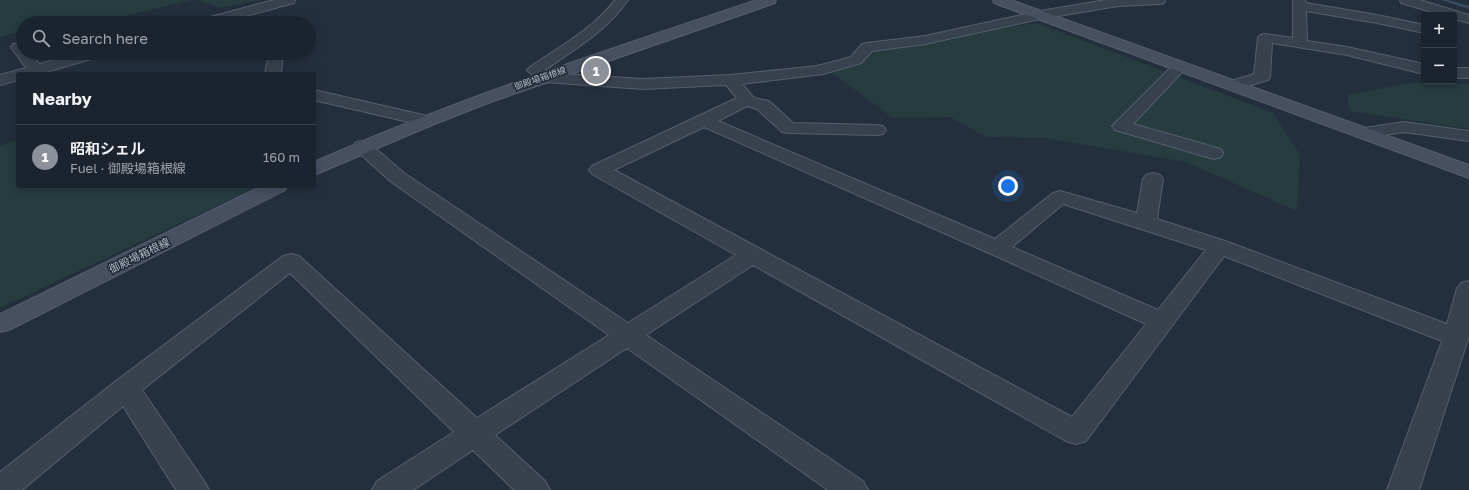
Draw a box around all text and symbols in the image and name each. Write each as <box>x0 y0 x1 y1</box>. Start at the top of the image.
map controls <box>1421 12 1457 84</box>
button: + <box>1421 12 1457 48</box>
search box <box>16 16 316 60</box>
icon: search <box>30 27 52 49</box>
text: Search here <box>62 29 148 47</box>
button: − <box>1421 48 1457 84</box>
pin: 1 <box>583 56 609 86</box>
street label: 御殿場箱根線 <box>513 64 568 92</box>
text: Nearby <box>32 88 92 109</box>
text: 昭和シェル <box>70 139 145 157</box>
text: 1 <box>42 149 48 165</box>
text: 160 m <box>263 149 300 165</box>
text: Fuel · 御殿場箱根線 <box>70 160 186 176</box>
your location <box>998 176 1018 196</box>
street label: 御殿場箱根線 <box>106 235 172 276</box>

